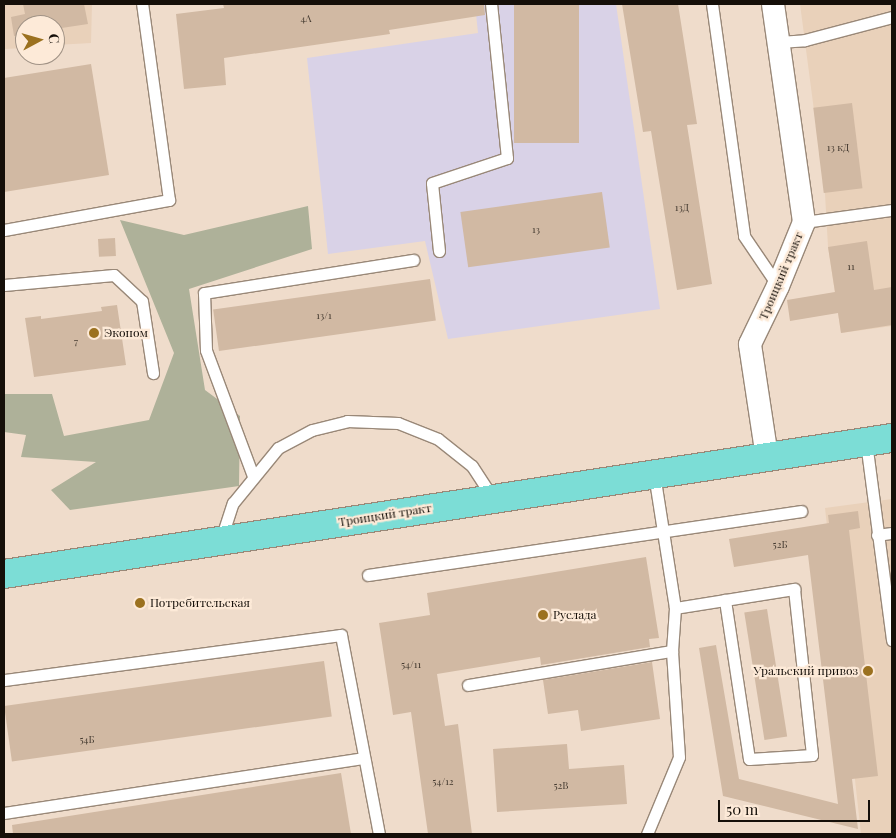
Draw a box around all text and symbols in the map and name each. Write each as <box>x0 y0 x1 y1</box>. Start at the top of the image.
house number: 4А <box>300 13 312 25</box>
north arrow <box>15 15 65 65</box>
text: С <box>44 33 64 44</box>
house number: 13 кД <box>827 142 849 154</box>
house number: 13Д <box>675 202 689 214</box>
house number: 13 <box>532 224 540 236</box>
street label: Троицкий тракт <box>756 230 806 322</box>
house number: 11 <box>847 261 855 273</box>
house number: 13/1 <box>316 310 332 322</box>
place label: Эконом <box>104 326 148 340</box>
marker: Эконом <box>88 327 100 339</box>
house number: 7 <box>74 336 78 348</box>
street label: Троицкий тракт <box>338 501 432 529</box>
house number: 52Б <box>773 539 787 551</box>
place label: Потребительская <box>150 596 250 610</box>
marker: Потребительская <box>134 597 146 609</box>
place label: Руслада <box>553 608 596 622</box>
marker: Руслада <box>537 609 549 621</box>
house number: 54/11 <box>401 659 421 671</box>
place label: Уральский привоз <box>754 664 858 678</box>
marker: Уральский привоз <box>862 665 874 677</box>
house number: 54Б <box>79 734 95 746</box>
house number: 54/12 <box>432 776 454 788</box>
house number: 52В <box>553 780 569 792</box>
scale bar <box>721 790 874 822</box>
text: 50 m <box>726 799 758 819</box>

